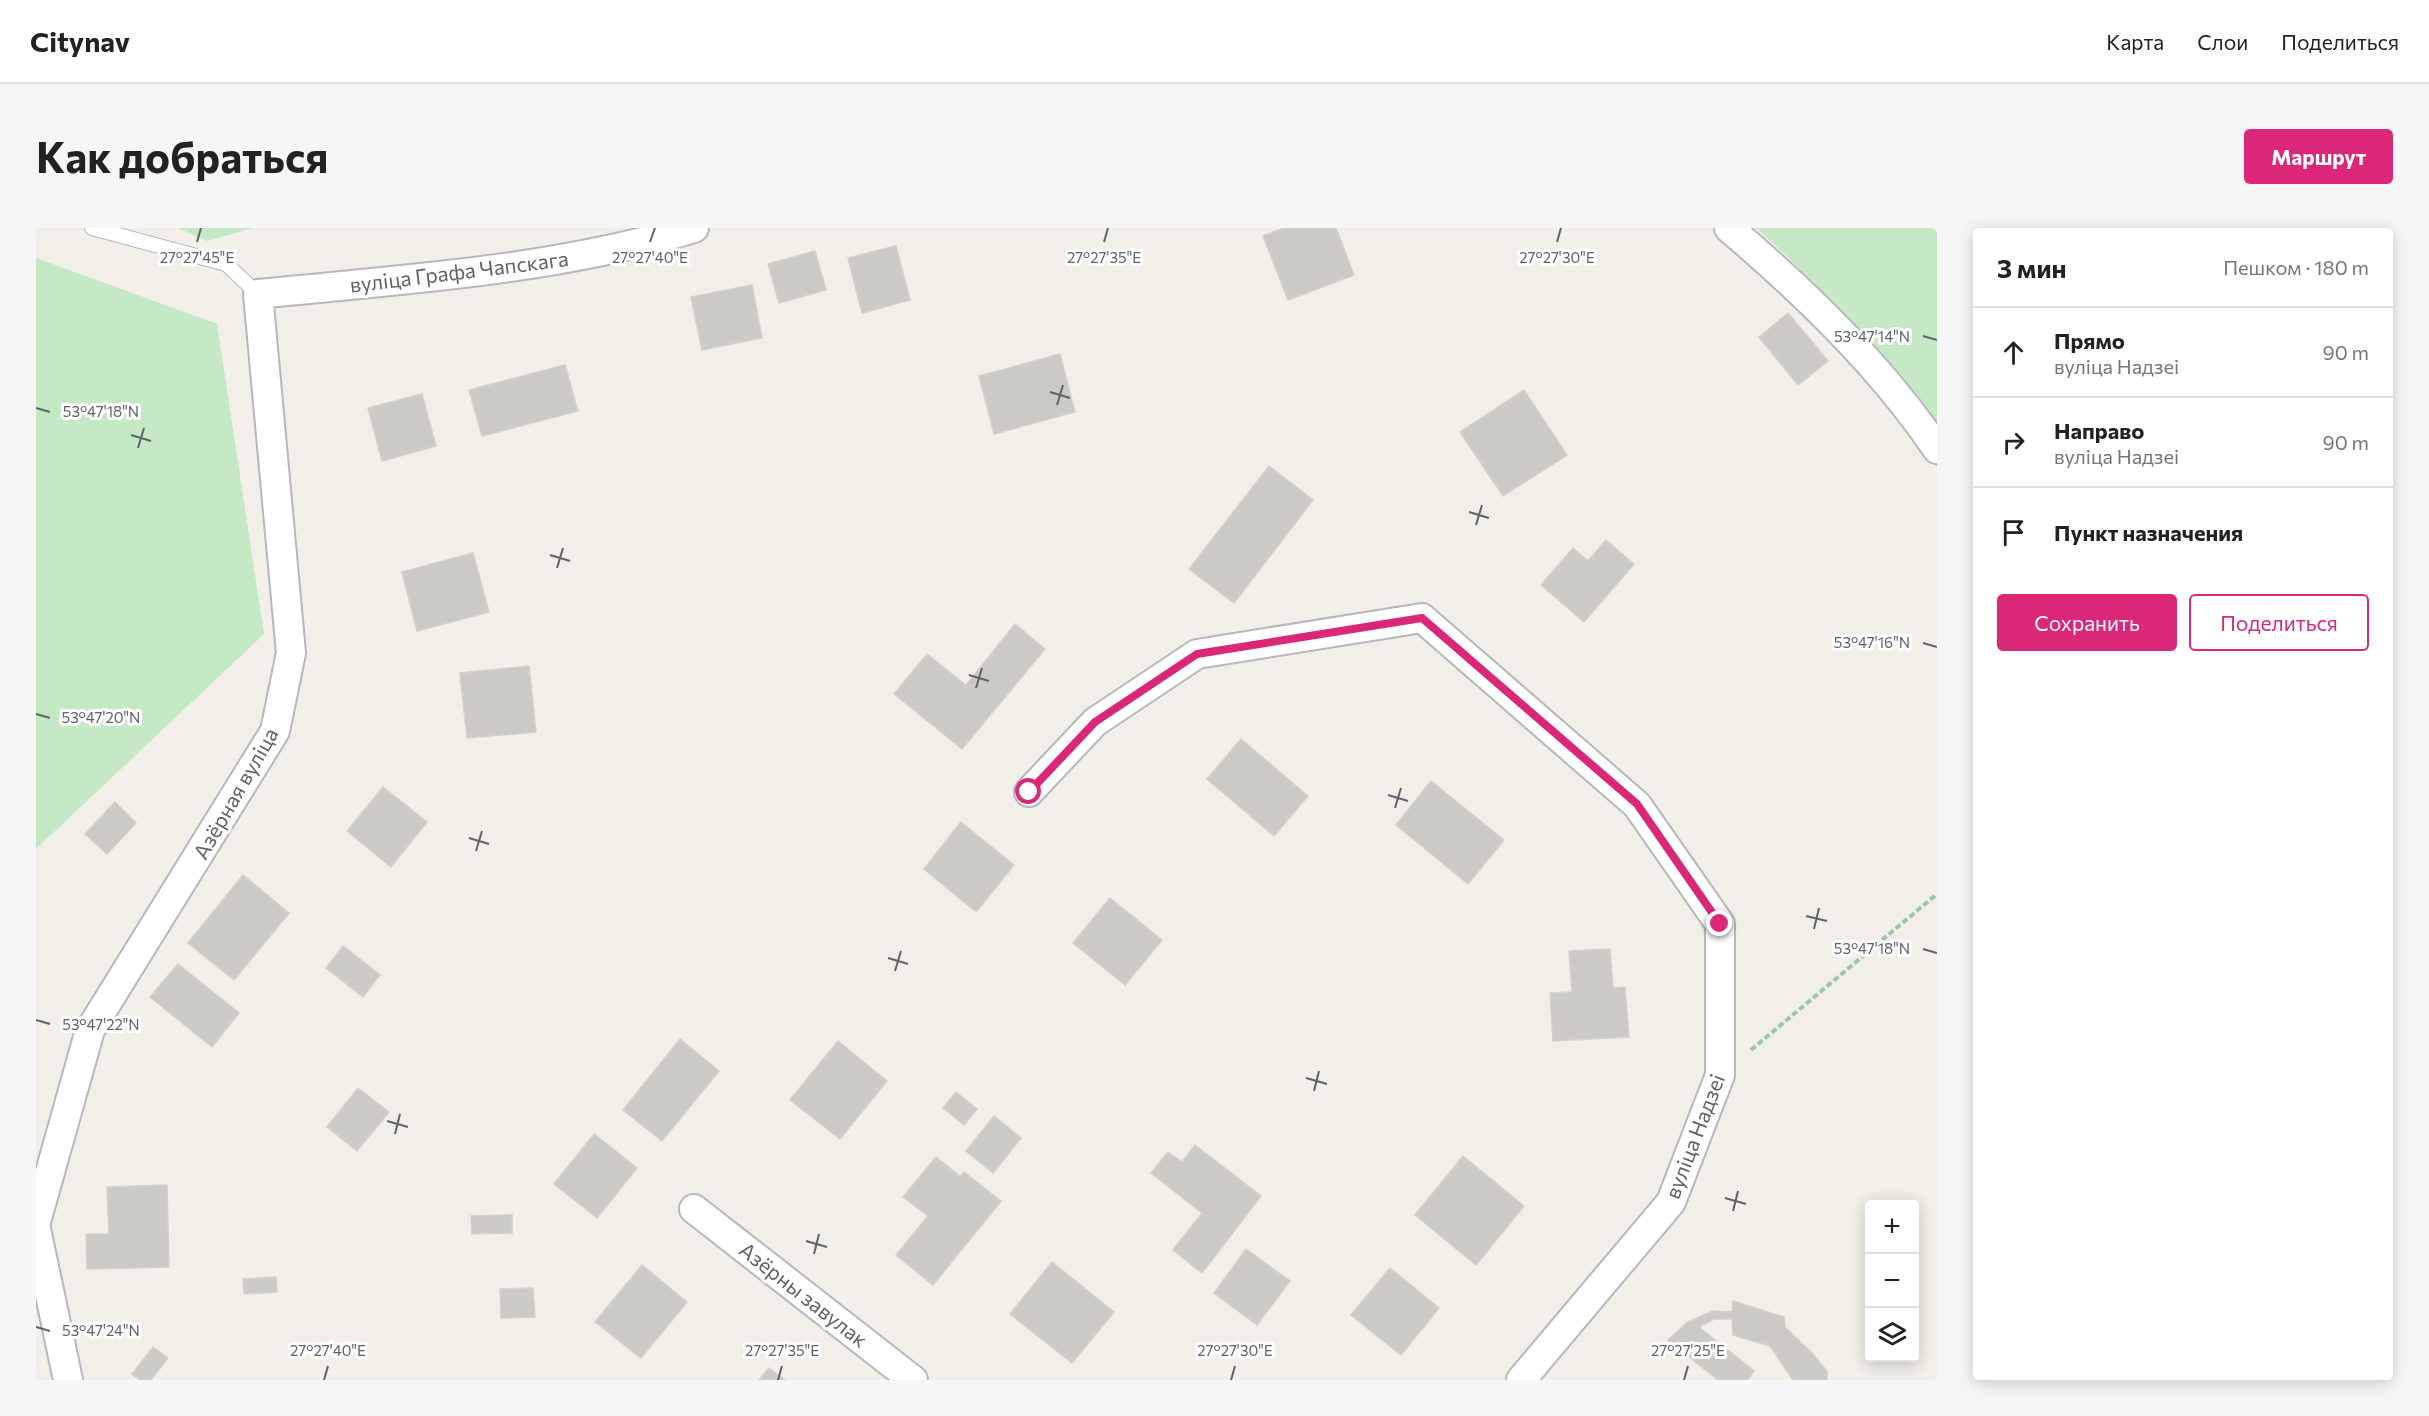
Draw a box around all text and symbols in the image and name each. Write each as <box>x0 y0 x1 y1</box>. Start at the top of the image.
text: Citynav <box>30 24 130 58</box>
text: Карта <box>2106 29 2164 54</box>
text: Слои <box>2197 29 2248 54</box>
text: Поделиться <box>2281 29 2399 54</box>
button: Маршрут <box>2244 129 2393 184</box>
text: Как добраться <box>36 130 328 182</box>
street label: вуліца Графа Чапскага <box>348 245 570 297</box>
text: 27°27'45"E <box>160 248 234 266</box>
text: 27°27'40"E <box>612 248 688 266</box>
text: 27°27'35"E <box>1067 248 1141 266</box>
text: 27°27'30"E <box>1519 248 1595 266</box>
text: 3 мин <box>1997 252 2067 283</box>
text: Пешком · 180 m <box>2223 255 2369 279</box>
text: 53°47'14"N <box>1834 327 1910 345</box>
text: Прямо <box>2054 327 2125 354</box>
icon: ahead <box>1997 336 2030 369</box>
text: 90 m <box>2323 340 2369 364</box>
text: вуліца Надзеі <box>2054 354 2179 378</box>
text: 53°47'18"N <box>63 402 139 420</box>
text: Направо <box>2054 417 2144 444</box>
icon: right <box>1997 426 2030 459</box>
text: 90 m <box>2323 430 2369 454</box>
text: вуліца Надзеі <box>2054 444 2179 468</box>
icon: arrive <box>1997 516 2030 549</box>
text: Пункт назначения <box>2054 519 2243 546</box>
button: Сохранить <box>1997 594 2177 651</box>
button: Поделиться <box>2189 594 2369 651</box>
text: 53°47'16"N <box>1834 633 1910 651</box>
text: 53°47'20"N <box>62 708 140 726</box>
street label: Азёрная вуліца <box>187 723 283 863</box>
route start <box>1015 778 1041 804</box>
route end <box>1706 910 1732 936</box>
text: 53°47'18"N <box>1834 939 1910 957</box>
text: 53°47'22"N <box>62 1015 140 1033</box>
street label: вуліца Надзеі <box>1659 1070 1729 1202</box>
map controls <box>1865 1200 1919 1362</box>
button: + <box>1865 1200 1919 1254</box>
street label: Азёрны завулак <box>735 1236 873 1352</box>
button: − <box>1865 1254 1919 1308</box>
button: layers <box>1865 1308 1919 1362</box>
text: 53°47'24"N <box>62 1321 140 1339</box>
text: 27°27'40"E <box>290 1341 366 1359</box>
text: 27°27'35"E <box>745 1341 819 1359</box>
text: 27°27'30"E <box>1197 1341 1273 1359</box>
text: 27°27'25"E <box>1651 1341 1725 1359</box>

